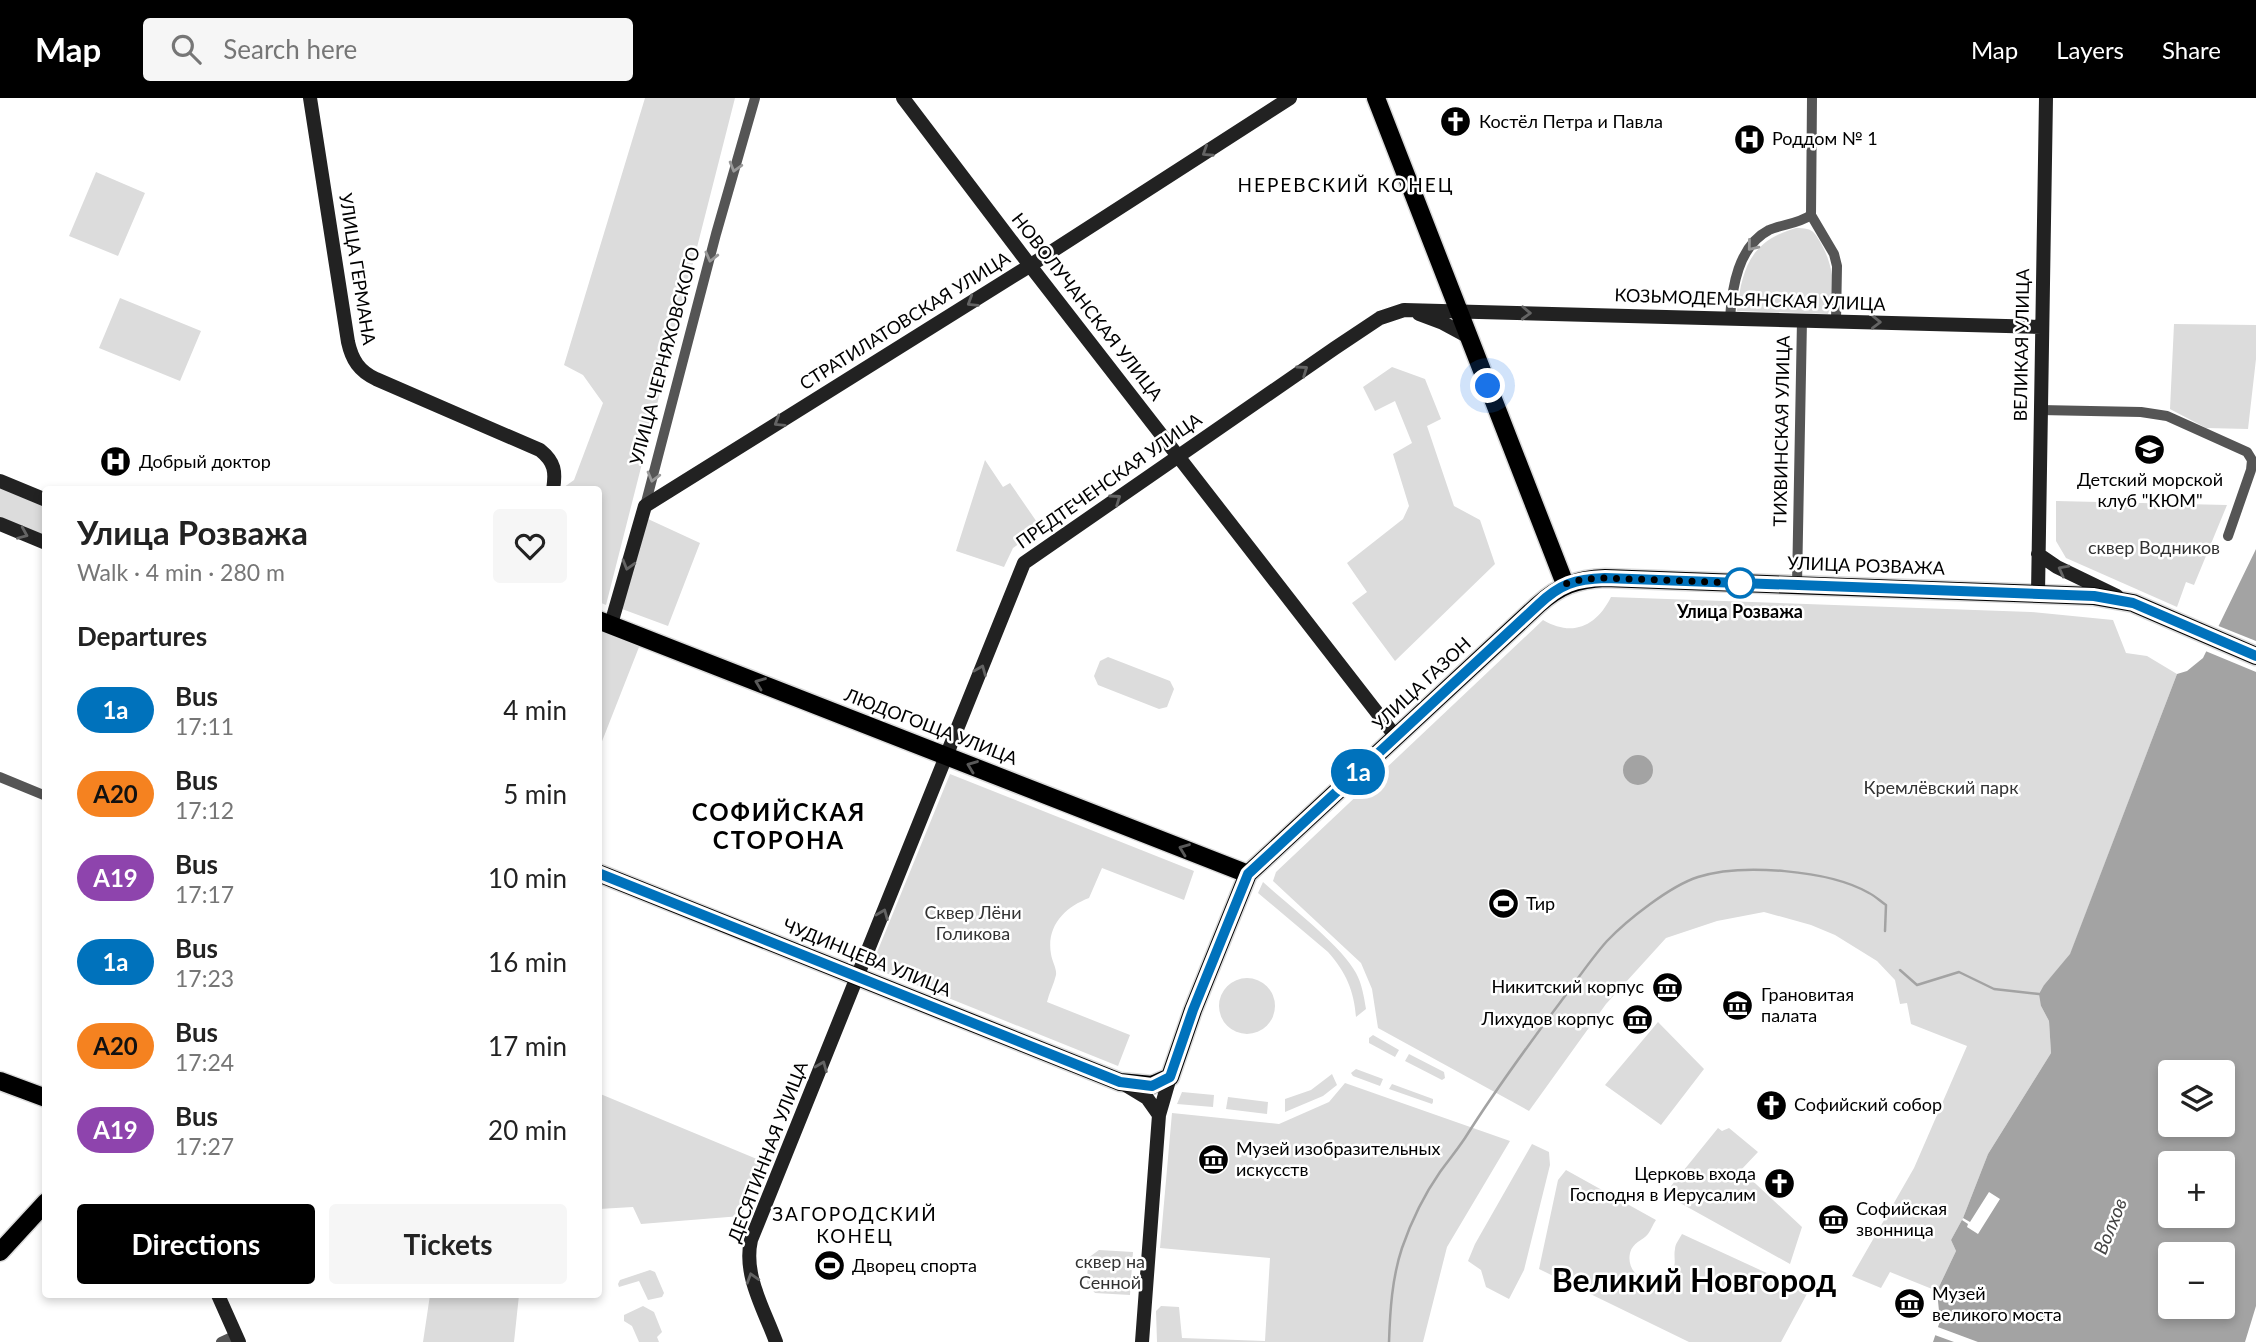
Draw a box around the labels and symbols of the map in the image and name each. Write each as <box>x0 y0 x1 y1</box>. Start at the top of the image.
church icon: Костёл Петра и Павла <box>1439 105 1473 139</box>
place label: Костёл Петра и Павла <box>1479 110 1663 132</box>
hospital icon: Роддом № 1 <box>1732 122 1766 156</box>
place label: Роддом № 1 <box>1772 127 1878 149</box>
one-way arrow <box>1201 144 1214 157</box>
one-way arrow <box>729 160 744 172</box>
district label: НЕРЕВСКИЙ КОНЕЦ <box>1237 173 1455 196</box>
street label: УЛИЦА ГЕРМАНА <box>335 191 381 347</box>
street label: НОВОЛУЧАНСКАЯ УЛИЦА <box>1008 208 1168 405</box>
one-way arrow <box>1748 239 1761 251</box>
street label: УЛИЦА ЧЕРНЯХОВСКОГО <box>624 244 704 467</box>
street label: СТРАТИЛАТОВСКАЯ УЛИЦА <box>795 246 1014 394</box>
one-way arrow <box>705 251 719 263</box>
street label: ВЕЛИКАЯ УЛИЦА <box>2009 268 2033 422</box>
street label: КОЗЬМОДЕМЬЯНСКАЯ УЛИЦА <box>1614 283 1887 315</box>
one-way arrow <box>967 293 980 306</box>
one-way arrow <box>1521 305 1532 320</box>
one-way arrow <box>1871 315 1882 330</box>
street label: ТИХВИНСКАЯ УЛИЦА <box>1768 334 1794 527</box>
one-way arrow <box>1295 366 1308 378</box>
your location <box>1470 368 1505 403</box>
street label: ПРЕДТЕЧЕНСКАЯ УЛИЦА <box>1011 407 1206 553</box>
one-way arrow <box>774 414 787 427</box>
school or university icon: Детский морской клуб "КЮМ" <box>2133 432 2167 466</box>
hospital icon: Добрый доктор <box>99 445 133 479</box>
place label: Добрый доктор <box>139 450 271 472</box>
place label: Детский морской клуб "КЮМ" <box>2077 468 2223 511</box>
one-way arrow <box>647 471 661 483</box>
one-way arrow <box>1108 495 1121 507</box>
one-way arrow <box>16 525 28 539</box>
park label: сквер Водников <box>2088 536 2220 558</box>
street label: УЛИЦА РОЗВАЖА <box>1787 551 1946 579</box>
one-way arrow <box>622 559 637 571</box>
one-way arrow <box>2058 564 2070 578</box>
marker: Улица Розважа <box>1725 568 1755 598</box>
place label: Улица Розважа <box>1676 600 1803 622</box>
street label: УЛИЦА ГАЗОН <box>1368 632 1475 734</box>
one-way arrow <box>972 665 986 677</box>
one-way arrow <box>755 678 767 692</box>
street label: ЛЮДОГОЩА УЛИЦА <box>841 683 1022 769</box>
line badge: 1a <box>1326 749 1390 795</box>
one-way arrow <box>967 761 979 775</box>
park label: Кремлёвский парк <box>1864 776 2019 798</box>
district label: СОФИЙСКАЯ СТОРОНА <box>692 797 866 854</box>
one-way arrow <box>1179 844 1191 858</box>
sports icon: Тир <box>1486 887 1520 921</box>
place label: Тир <box>1526 892 1555 914</box>
park label: Сквер Лёни Голикова <box>924 901 1022 944</box>
one-way arrow <box>875 909 889 921</box>
street label: ЧУДИНЦЕВА УЛИЦА <box>780 913 955 1001</box>
museum icon: Никитский корпус <box>1650 970 1684 1004</box>
place label: Никитский корпус <box>1491 975 1644 997</box>
place label: Грановитая палата <box>1761 983 1854 1026</box>
museum icon: Грановитая палата <box>1721 988 1755 1022</box>
museum icon: Лихудов корпус <box>1620 1002 1654 1036</box>
place label: Лихудов корпус <box>1481 1007 1614 1029</box>
street label: ДЕСЯТИННАЯ УЛИЦА <box>722 1057 812 1245</box>
one-way arrow <box>813 1060 827 1072</box>
church icon: Софийский собор <box>1754 1088 1788 1122</box>
place label: Софийский собор <box>1794 1093 1942 1115</box>
place label: Музей изобразительных искусств <box>1236 1137 1440 1180</box>
museum icon: Музей изобразительных искусств <box>1196 1142 1230 1176</box>
place label: Церковь входа Господня в Иерусалим <box>1569 1162 1756 1205</box>
church icon: Церковь входа Господня в Иерусалим <box>1762 1167 1796 1201</box>
water label: Волхов <box>2088 1194 2131 1257</box>
place label: Софийская звонница <box>1856 1197 1947 1240</box>
district label: ЗАГОРОДСКИЙ КОНЕЦ <box>772 1202 938 1247</box>
museum icon: Софийская звонница <box>1816 1202 1850 1236</box>
sports icon: Дворец спорта <box>812 1249 846 1283</box>
park label: сквер на Сенной <box>1075 1250 1145 1293</box>
place label: Дворец спорта <box>852 1254 977 1276</box>
district label: Великий Новгород <box>1552 1260 1836 1299</box>
one-way arrow <box>746 1272 761 1284</box>
place label: Музей великого моста <box>1932 1282 2062 1325</box>
museum icon: Музей великого моста <box>1892 1287 1926 1321</box>

